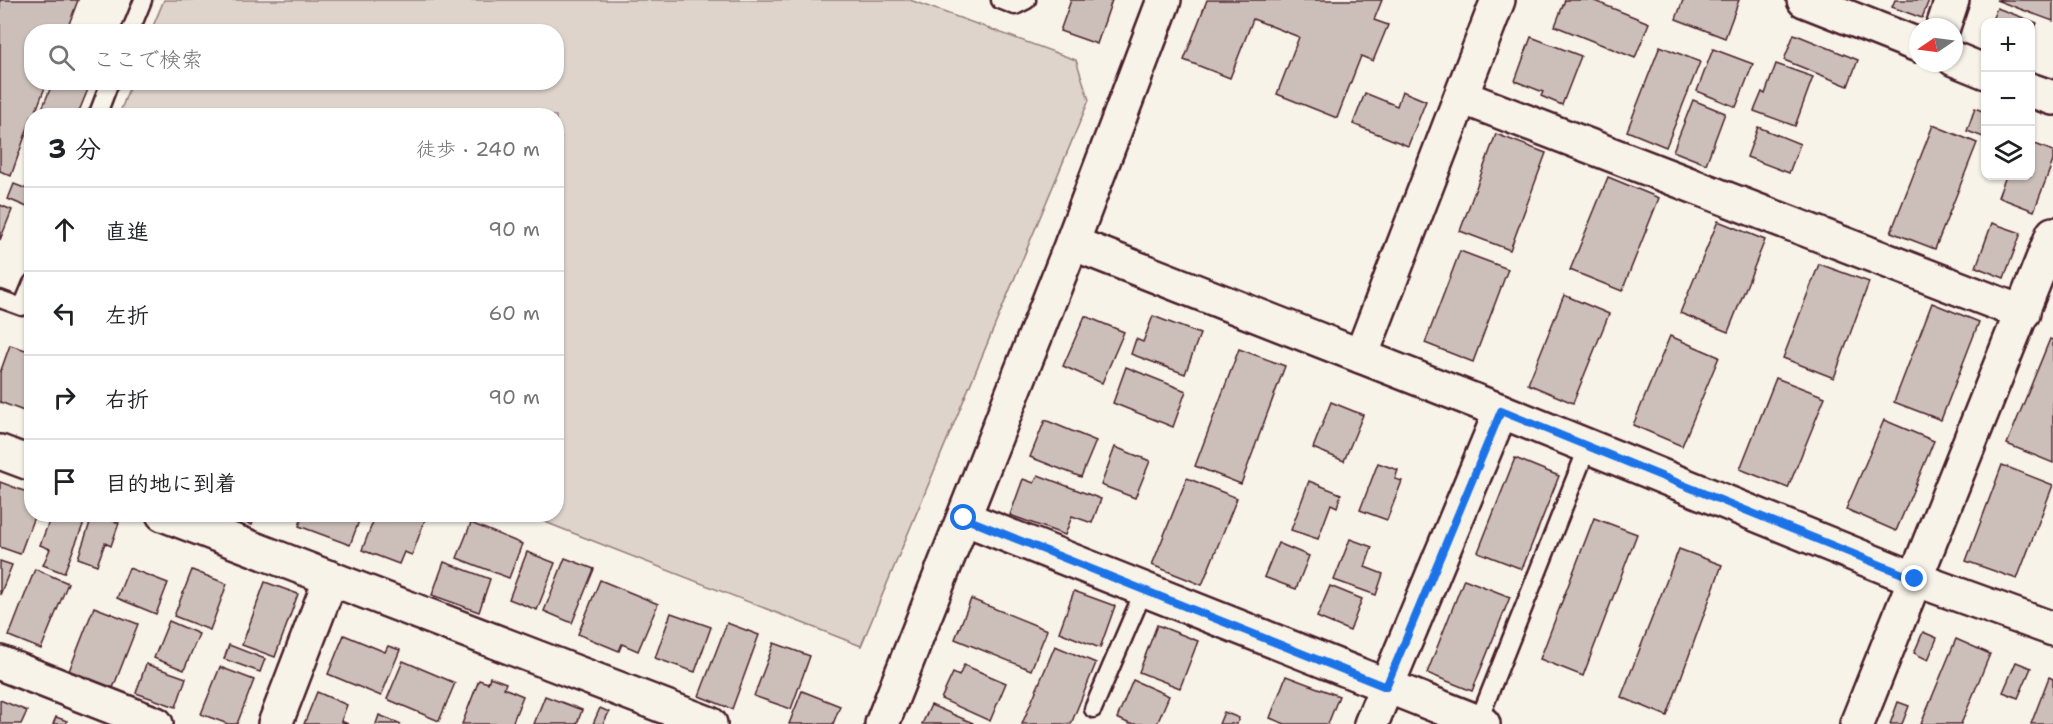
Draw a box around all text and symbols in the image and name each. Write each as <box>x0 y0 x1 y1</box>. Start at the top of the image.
north arrow <box>1909 18 1963 72</box>
map controls <box>1981 18 2035 180</box>
button: + <box>1981 18 2035 72</box>
search box <box>24 24 564 90</box>
icon: search <box>45 41 78 74</box>
text: ここで検索 <box>93 45 203 74</box>
button: − <box>1981 72 2035 126</box>
button: layers <box>1981 126 2035 180</box>
text: 3 分 <box>48 131 101 166</box>
text: 徒歩 · 240 m <box>416 136 540 162</box>
icon: ahead <box>48 213 81 246</box>
text: 90 m <box>488 216 540 242</box>
text: 直進 <box>105 217 149 246</box>
icon: left <box>48 297 81 330</box>
text: 60 m <box>488 300 540 326</box>
text: 左折 <box>105 301 149 330</box>
icon: right <box>48 381 81 414</box>
text: 90 m <box>488 384 540 410</box>
text: 右折 <box>105 385 149 414</box>
icon: arrive <box>48 465 81 498</box>
text: 目的地に到着 <box>105 469 237 498</box>
route start <box>950 504 976 530</box>
route end <box>1901 565 1927 591</box>

